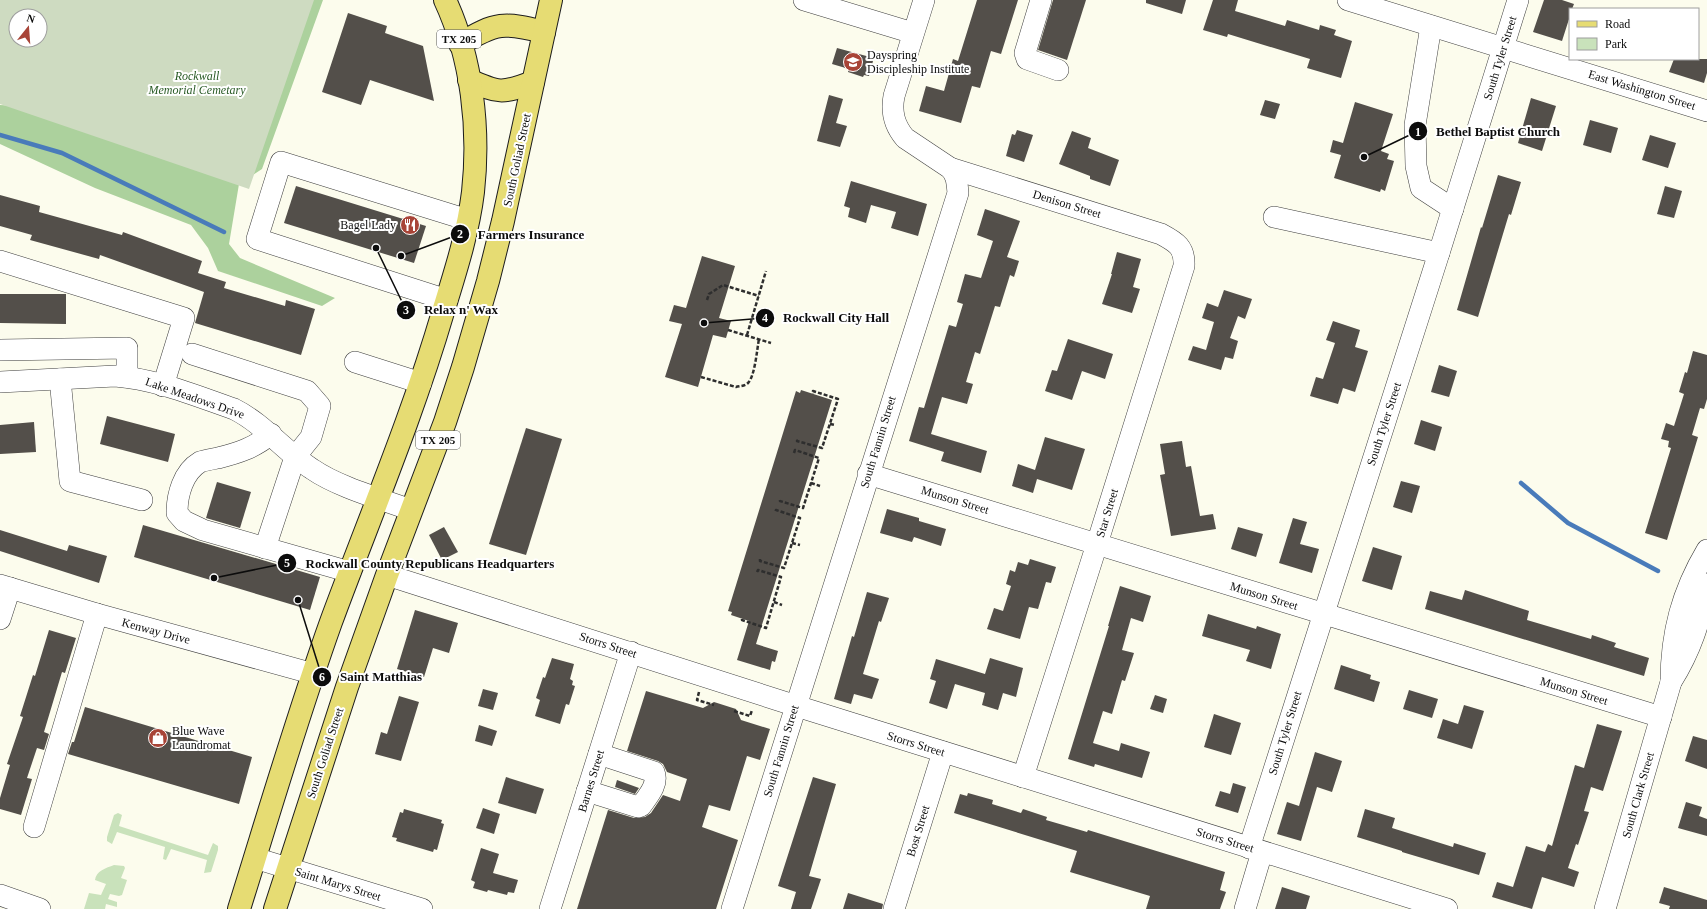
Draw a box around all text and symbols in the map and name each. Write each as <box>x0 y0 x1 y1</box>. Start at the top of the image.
north arrow <box>8 8 48 48</box>
legend <box>1569 8 1699 60</box>
text: N <box>25 12 37 25</box>
street label: South Tyler Street <box>1481 14 1520 102</box>
text: Road <box>1605 17 1630 31</box>
road number: TX 205 <box>437 30 481 48</box>
text: Park <box>1605 37 1627 51</box>
place label: Dayspring Discipleship Institute <box>867 48 969 76</box>
school or university icon: Dayspring Discipleship Institute <box>842 51 864 73</box>
street label: East Washington Street <box>1587 67 1698 113</box>
park label: Rockwall Memorial Cemetary <box>148 69 246 97</box>
street label: South Goliad Street <box>500 112 534 208</box>
callout: Bethel Baptist Church <box>1408 119 1568 144</box>
text: Bethel Baptist Church <box>1436 124 1561 139</box>
text: 1 <box>1415 125 1421 139</box>
street label: Denison Street <box>1031 187 1104 221</box>
restaurant icon: Bagel Lady <box>399 214 421 236</box>
place label: Bagel Lady <box>340 218 396 232</box>
callout: Farmers Insurance <box>450 221 593 246</box>
text: 2 <box>457 227 463 241</box>
text: Farmers Insurance <box>478 227 584 242</box>
callout: Relax n' Wax <box>396 297 507 322</box>
text: Relax n' Wax <box>424 302 499 317</box>
text: 3 <box>403 303 409 317</box>
callout: Rockwall City Hall <box>755 305 897 330</box>
text: Rockwall City Hall <box>783 310 889 325</box>
text: 4 <box>762 311 768 325</box>
street label: Lake Meadows Drive <box>144 374 246 422</box>
street label: South Tyler Street <box>1364 380 1404 468</box>
street label: South Fannin Street <box>857 394 899 490</box>
road number: TX 205 <box>416 431 460 449</box>
street label: Munson Street <box>919 483 991 517</box>
street label: Star Street <box>1093 486 1121 539</box>
callout: Rockwall County Republicans Headquarters <box>277 551 562 576</box>
text: 5 <box>284 556 290 570</box>
text: Rockwall County Republicans Headquarters <box>306 556 554 571</box>
street label: Munson Street <box>1228 579 1300 613</box>
street label: Kenway Drive <box>120 615 192 647</box>
street label: Storrs Street <box>577 629 639 661</box>
callout: Saint Matthias <box>312 664 430 689</box>
text: Saint Matthias <box>340 669 422 684</box>
text: 6 <box>319 670 325 684</box>
street label: Munson Street <box>1538 674 1610 708</box>
street label: South Tyler Street <box>1266 689 1305 777</box>
street label: South Fannin Street <box>760 703 802 799</box>
street label: South Goliad Street <box>304 705 346 800</box>
place label: Blue Wave Laundromat <box>172 724 231 752</box>
shop icon: Blue Wave Laundromat <box>147 727 169 749</box>
street label: Storrs Street <box>885 729 947 760</box>
street label: Barnes Street <box>575 748 607 814</box>
street label: South Clark Street <box>1619 750 1657 840</box>
street label: Bost Street <box>904 803 933 858</box>
street label: Storrs Street <box>1194 825 1256 856</box>
street label: Saint Marys Street <box>293 864 383 904</box>

